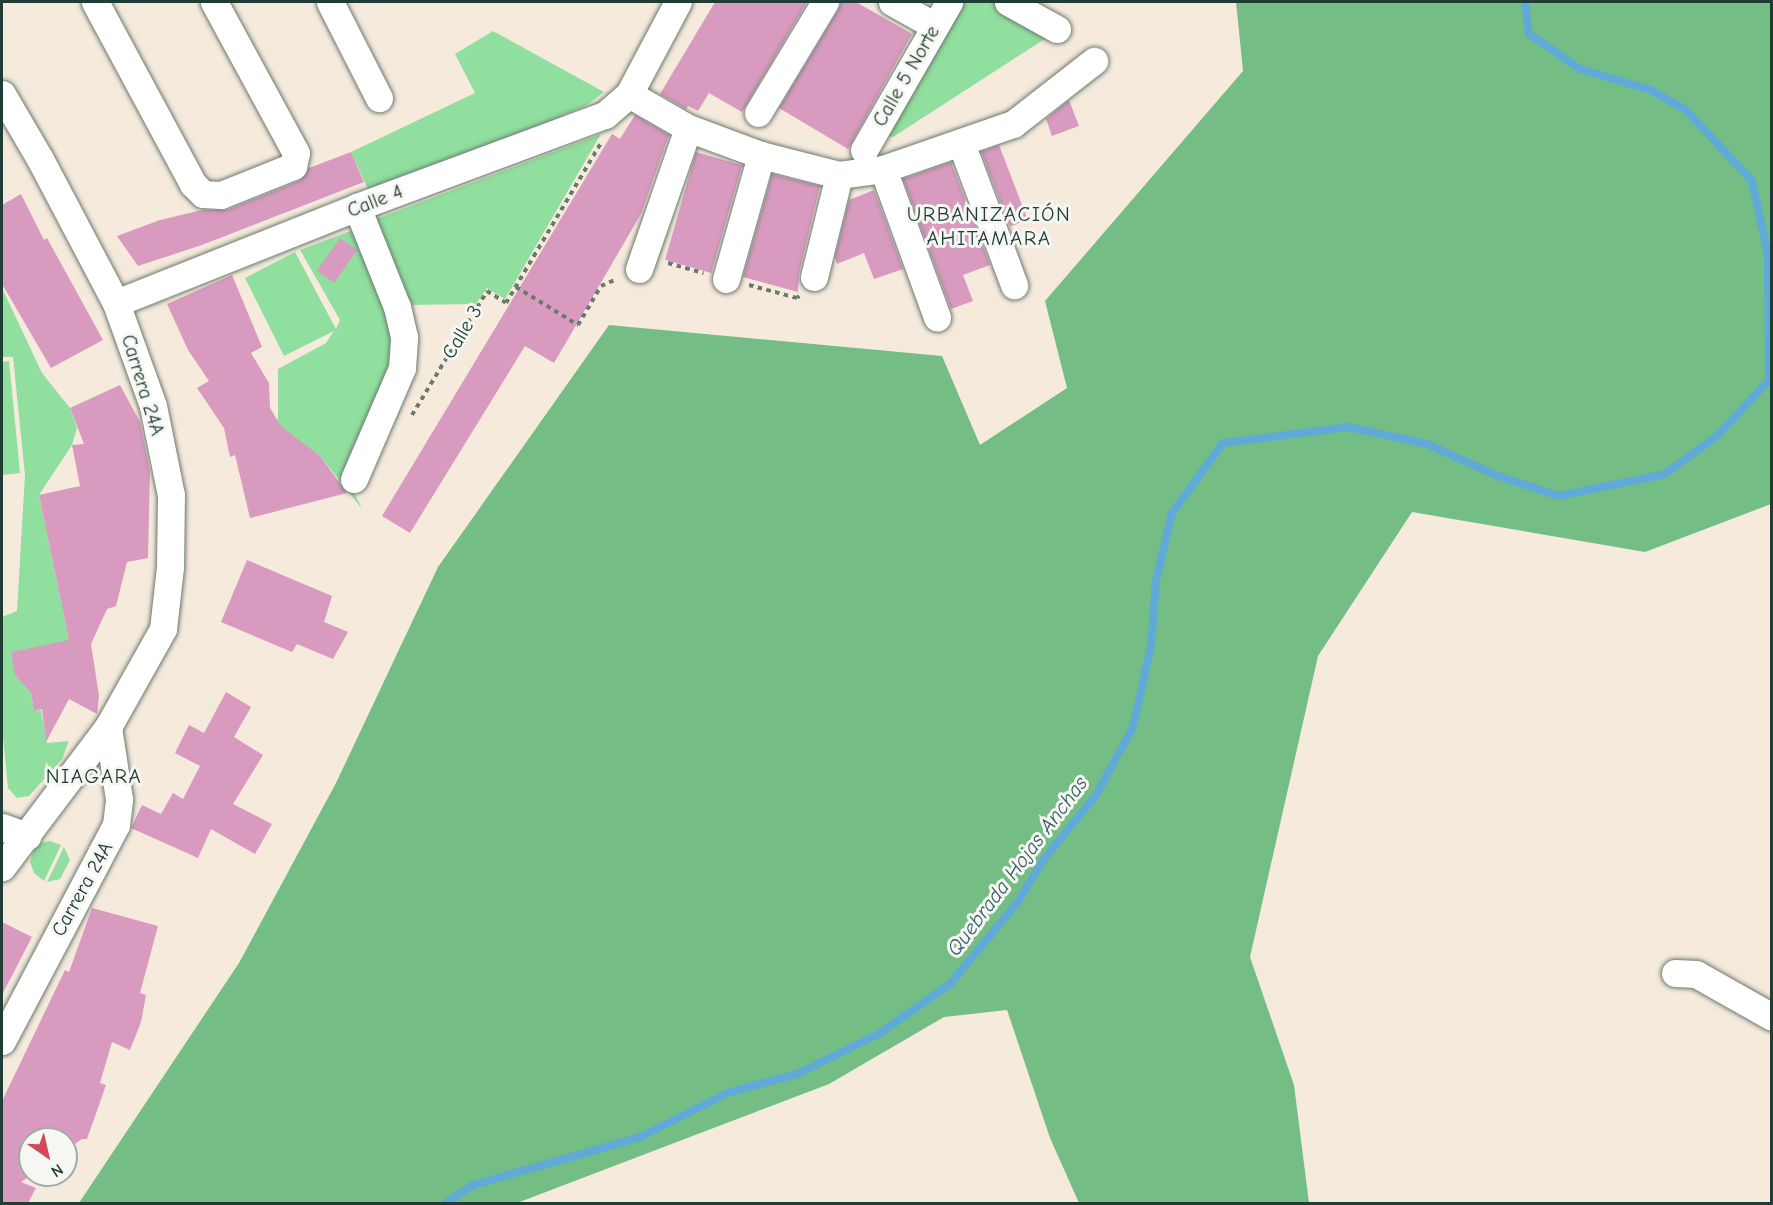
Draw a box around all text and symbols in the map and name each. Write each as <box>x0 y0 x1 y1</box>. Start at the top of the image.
street label: Calle 5 Norte <box>868 21 944 131</box>
street label: Calle 4 <box>344 179 406 223</box>
district label: URBANIZACIÓN AHITAMARA <box>907 201 1071 251</box>
street label: Calle 3 <box>437 301 487 363</box>
street label: Carrera 24A <box>116 332 170 438</box>
district label: NIAGARA <box>46 763 142 789</box>
water label: Quebrada Hojas Anchas <box>941 771 1093 961</box>
street label: Carrera 24A <box>46 838 118 940</box>
north arrow <box>18 1127 78 1187</box>
text: N <box>48 1160 66 1181</box>

